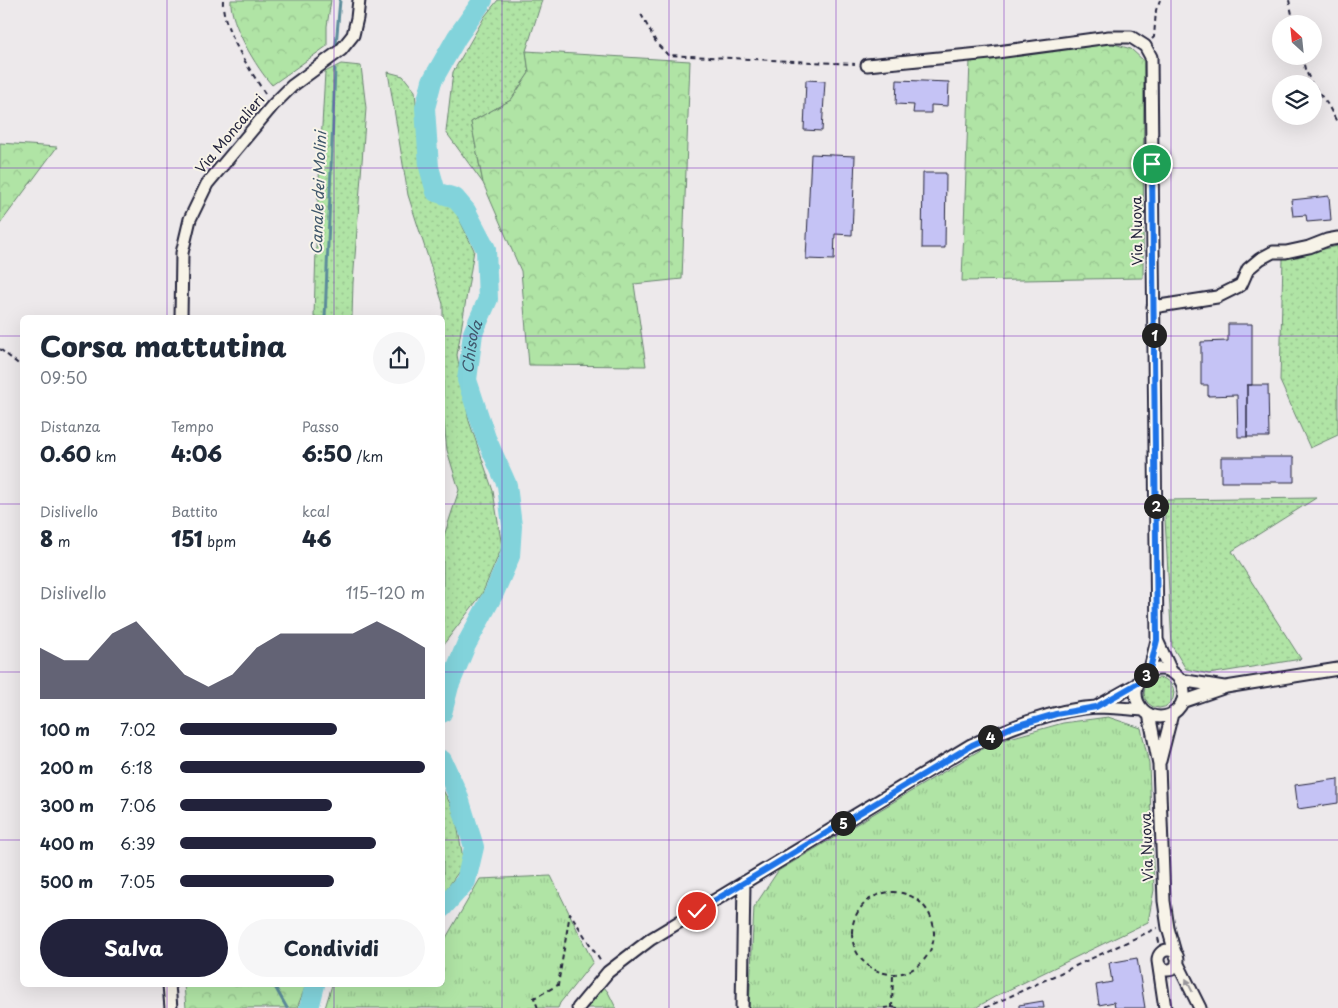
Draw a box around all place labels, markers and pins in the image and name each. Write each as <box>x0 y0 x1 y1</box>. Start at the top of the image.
pin <box>1131 143 1173 185</box>
pin: 1 <box>1142 322 1166 348</box>
pin: 2 <box>1144 494 1168 518</box>
pin: 3 <box>1134 662 1158 688</box>
pin: 4 <box>978 724 1002 750</box>
pin: 5 <box>830 810 856 836</box>
pin <box>676 890 718 932</box>

